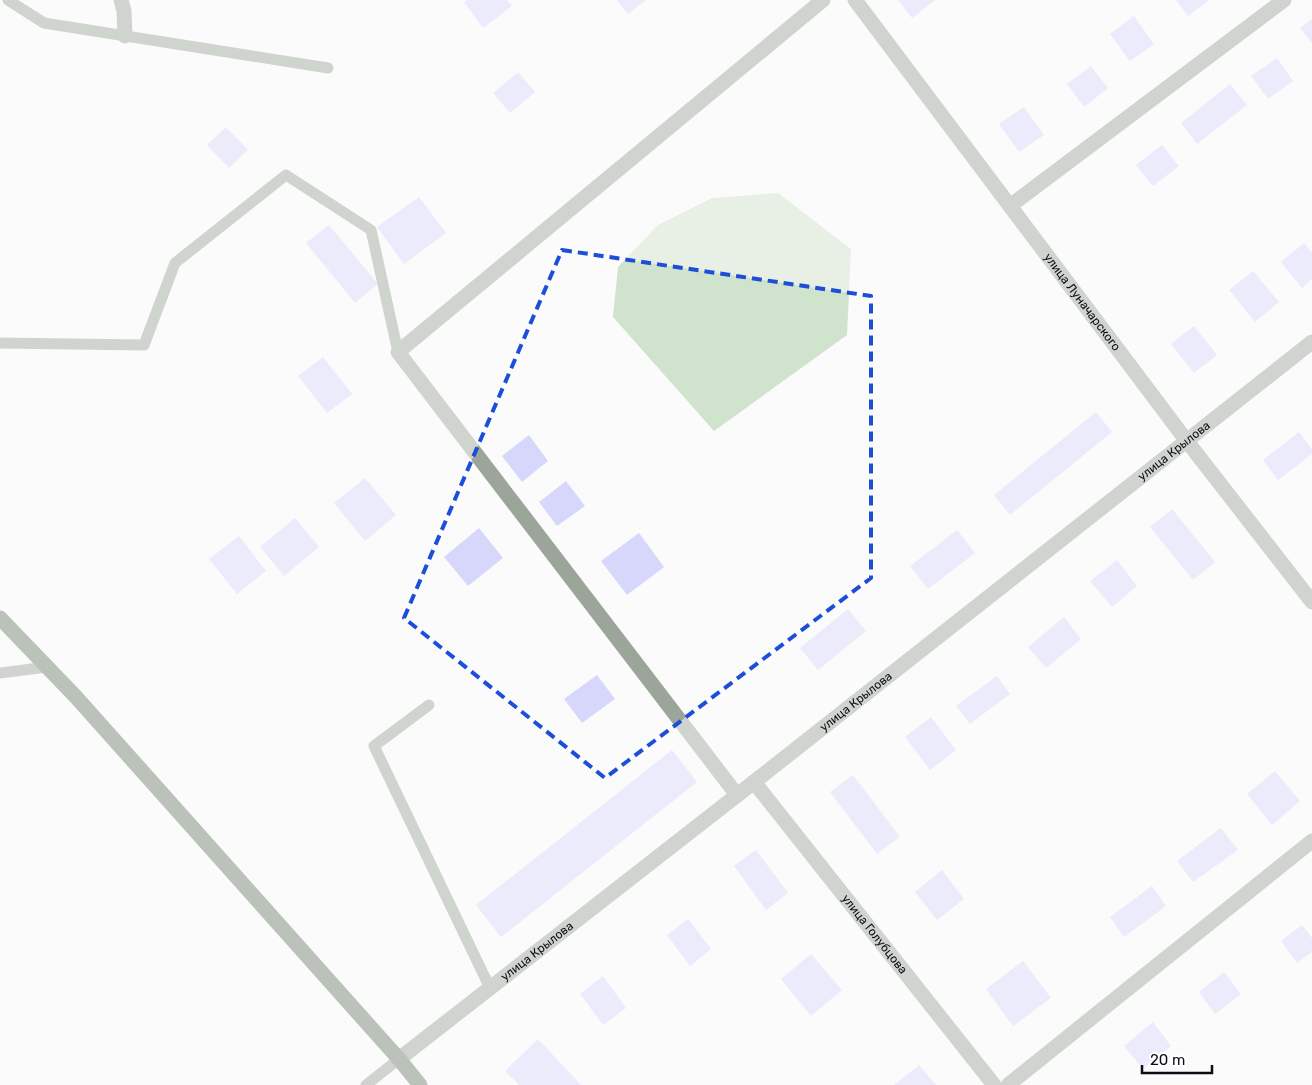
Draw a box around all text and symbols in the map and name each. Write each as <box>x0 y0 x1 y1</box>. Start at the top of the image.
street label: улица Луначарского <box>1041 251 1124 354</box>
street label: улица Крылова <box>1135 418 1213 484</box>
street label: улица Крылова <box>817 669 895 734</box>
street label: улица Голубцова <box>839 892 910 977</box>
street label: улица Крылова <box>498 919 576 984</box>
scale bar <box>1142 1042 1212 1074</box>
text: 20 m <box>1150 1051 1185 1069</box>

